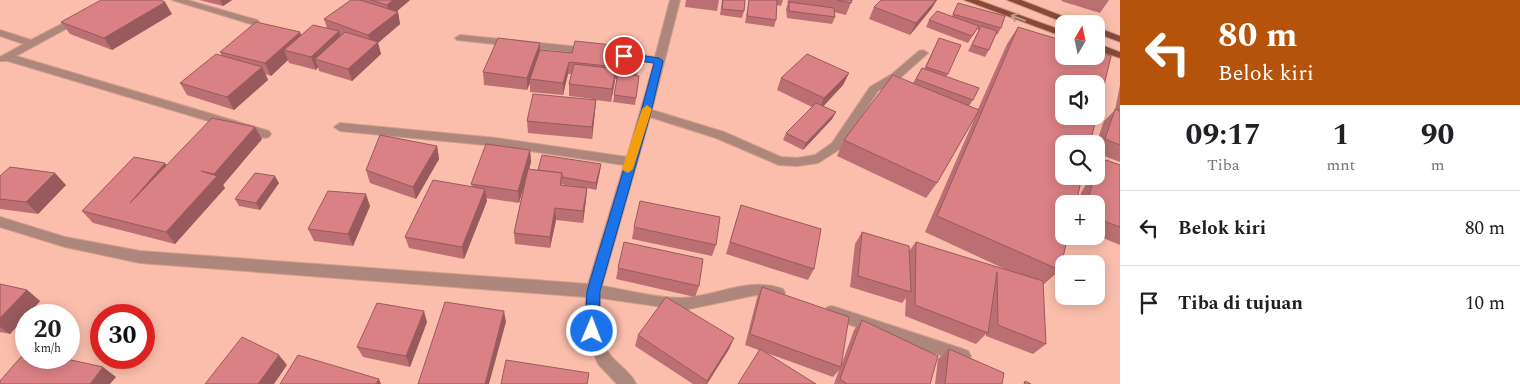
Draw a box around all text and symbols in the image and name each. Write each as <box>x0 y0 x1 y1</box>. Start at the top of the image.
text: 80 m <box>1218 9 1298 62</box>
one-way arrow <box>1011 13 1026 22</box>
north arrow <box>1055 15 1105 65</box>
map controls <box>1055 15 1105 305</box>
icon: left <box>1135 20 1200 85</box>
pin <box>603 35 645 77</box>
icon: arrive <box>610 42 638 70</box>
text: Belok kiri <box>1218 57 1314 90</box>
button: sound <box>1055 75 1105 125</box>
text: 09:17 <box>1186 112 1261 158</box>
text: 1 <box>1332 112 1349 158</box>
text: 90 <box>1421 112 1454 158</box>
button: search <box>1055 135 1105 185</box>
text: Tiba <box>1207 153 1240 177</box>
text: mnt <box>1326 153 1355 177</box>
text: m <box>1431 153 1444 177</box>
button: + <box>1055 195 1105 245</box>
icon: left <box>1135 214 1163 242</box>
text: Belok kiri <box>1178 214 1266 243</box>
text: 80 m <box>1465 214 1505 243</box>
button: − <box>1055 255 1105 305</box>
icon: arrive <box>1135 289 1163 317</box>
text: Tiba di tujuan <box>1178 289 1303 318</box>
text: 10 m <box>1465 289 1505 318</box>
speed limit sign: 30 <box>90 304 155 369</box>
position arrow <box>565 304 617 356</box>
text: 20 <box>33 311 62 349</box>
text: km/h <box>34 339 61 358</box>

